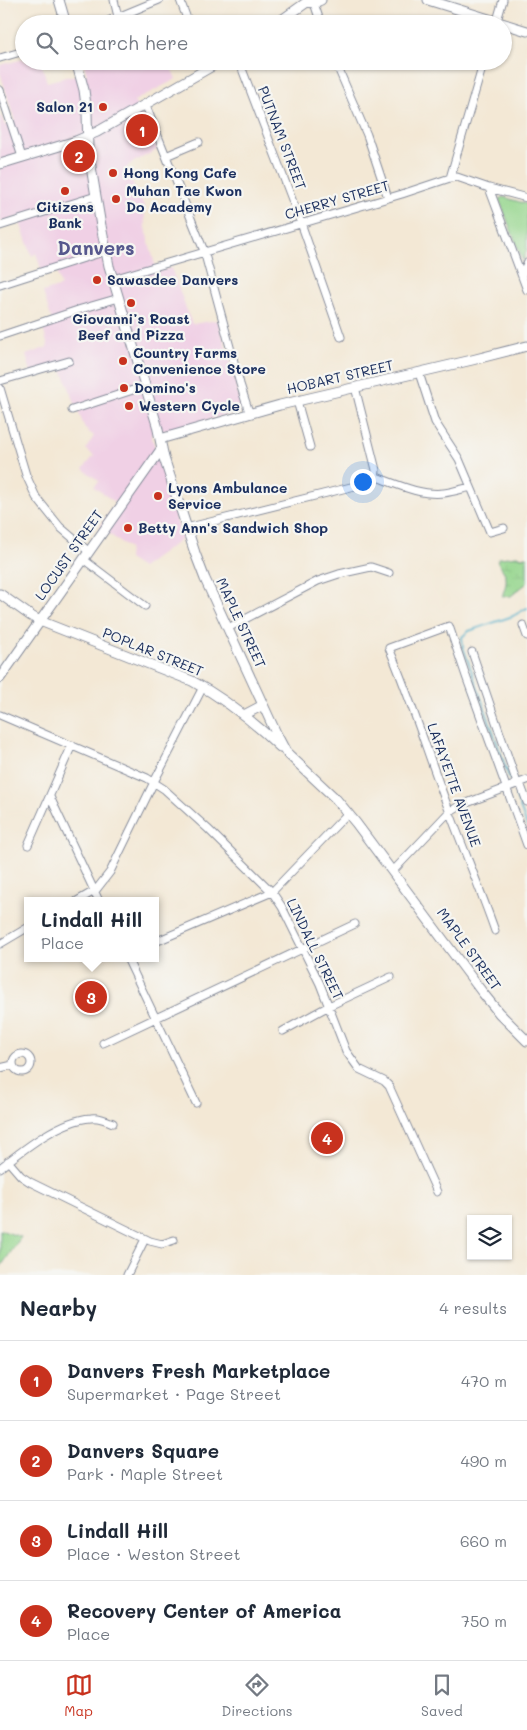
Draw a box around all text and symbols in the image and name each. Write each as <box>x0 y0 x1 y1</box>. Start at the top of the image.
search box <box>15 15 512 70</box>
icon: search <box>33 29 61 57</box>
text: Search here <box>73 30 189 55</box>
street label: PUTNAM STREET <box>254 83 311 193</box>
place label: Salon 21 <box>36 97 93 116</box>
marker: Salon 21 <box>97 101 109 113</box>
pin: 1 <box>126 111 158 149</box>
pin: 2 <box>63 137 95 175</box>
place label: Hong Kong Cafe <box>123 163 237 182</box>
marker: Hong Kong Cafe <box>107 167 119 179</box>
street label: CHERRY STREET <box>282 175 392 224</box>
place label: Muhan Tae Kwon Do Academy <box>126 181 242 216</box>
marker: Citizens Bank <box>59 185 71 197</box>
marker: Muhan Tae Kwon Do Academy <box>110 193 122 205</box>
place label: Citizens Bank <box>36 197 94 232</box>
district label: Danvers <box>57 235 135 260</box>
place label: Sawasdee Danvers <box>107 270 238 289</box>
marker: Sawasdee Danvers <box>91 274 103 286</box>
marker: Giovanni’s Roast Beef and Pizza <box>125 297 137 309</box>
place label: Giovanni’s Roast Beef and Pizza <box>72 309 190 344</box>
place label: Country Farms Convenience Store <box>133 343 266 378</box>
marker: Country Farms Convenience Store <box>117 355 129 367</box>
street label: HOBART STREET <box>285 355 395 398</box>
place label: Domino's <box>134 378 196 397</box>
marker: Domino's <box>118 382 130 394</box>
place label: Western Cycle <box>139 396 240 415</box>
marker: Western Cycle <box>123 400 135 412</box>
your location <box>350 469 376 495</box>
place label: Lyons Ambulance Service <box>168 478 287 513</box>
marker: Lyons Ambulance Service <box>152 490 164 502</box>
street label: LOCUST STREET <box>30 506 107 604</box>
place label: Betty Ann's Sandwich Shop <box>138 518 328 537</box>
marker: Betty Ann's Sandwich Shop <box>122 522 134 534</box>
street label: MAPLE STREET <box>212 574 271 671</box>
street label: POPLAR STREET <box>100 623 207 680</box>
street label: LAFAYETTE AVENUE <box>423 720 486 849</box>
street label: LINDALL STREET <box>283 895 348 1003</box>
popup <box>24 897 159 962</box>
street label: MAPLE STREET <box>433 904 506 994</box>
text: Lindall Hill <box>41 907 142 932</box>
text: Place <box>41 932 84 953</box>
pin: 3 <box>75 978 107 1016</box>
pin: 4 <box>311 1119 343 1157</box>
map controls <box>467 1215 512 1260</box>
button: layers <box>467 1215 512 1260</box>
text: Nearby <box>20 1294 97 1321</box>
text: 4 results <box>439 1297 507 1318</box>
text: Danvers Fresh Marketplace <box>67 1358 330 1383</box>
text: 1 <box>32 1370 40 1391</box>
text: 470 m <box>461 1370 507 1391</box>
text: Supermarket · Page Street <box>67 1383 281 1404</box>
text: Danvers Square <box>67 1438 219 1463</box>
text: 2 <box>32 1450 40 1471</box>
text: 490 m <box>460 1450 507 1471</box>
text: Park · Maple Street <box>67 1463 223 1484</box>
text: Lindall Hill <box>67 1518 168 1543</box>
text: 3 <box>31 1530 41 1551</box>
text: 660 m <box>460 1530 507 1551</box>
text: Place · Weston Street <box>67 1543 240 1564</box>
text: Recovery Center of America <box>67 1598 341 1623</box>
text: 4 <box>31 1610 41 1631</box>
text: 750 m <box>461 1610 507 1631</box>
text: Place <box>67 1623 110 1644</box>
tab: Map <box>64 1671 93 1720</box>
tab: Directions <box>221 1671 293 1720</box>
tab: Saved <box>421 1671 463 1720</box>

